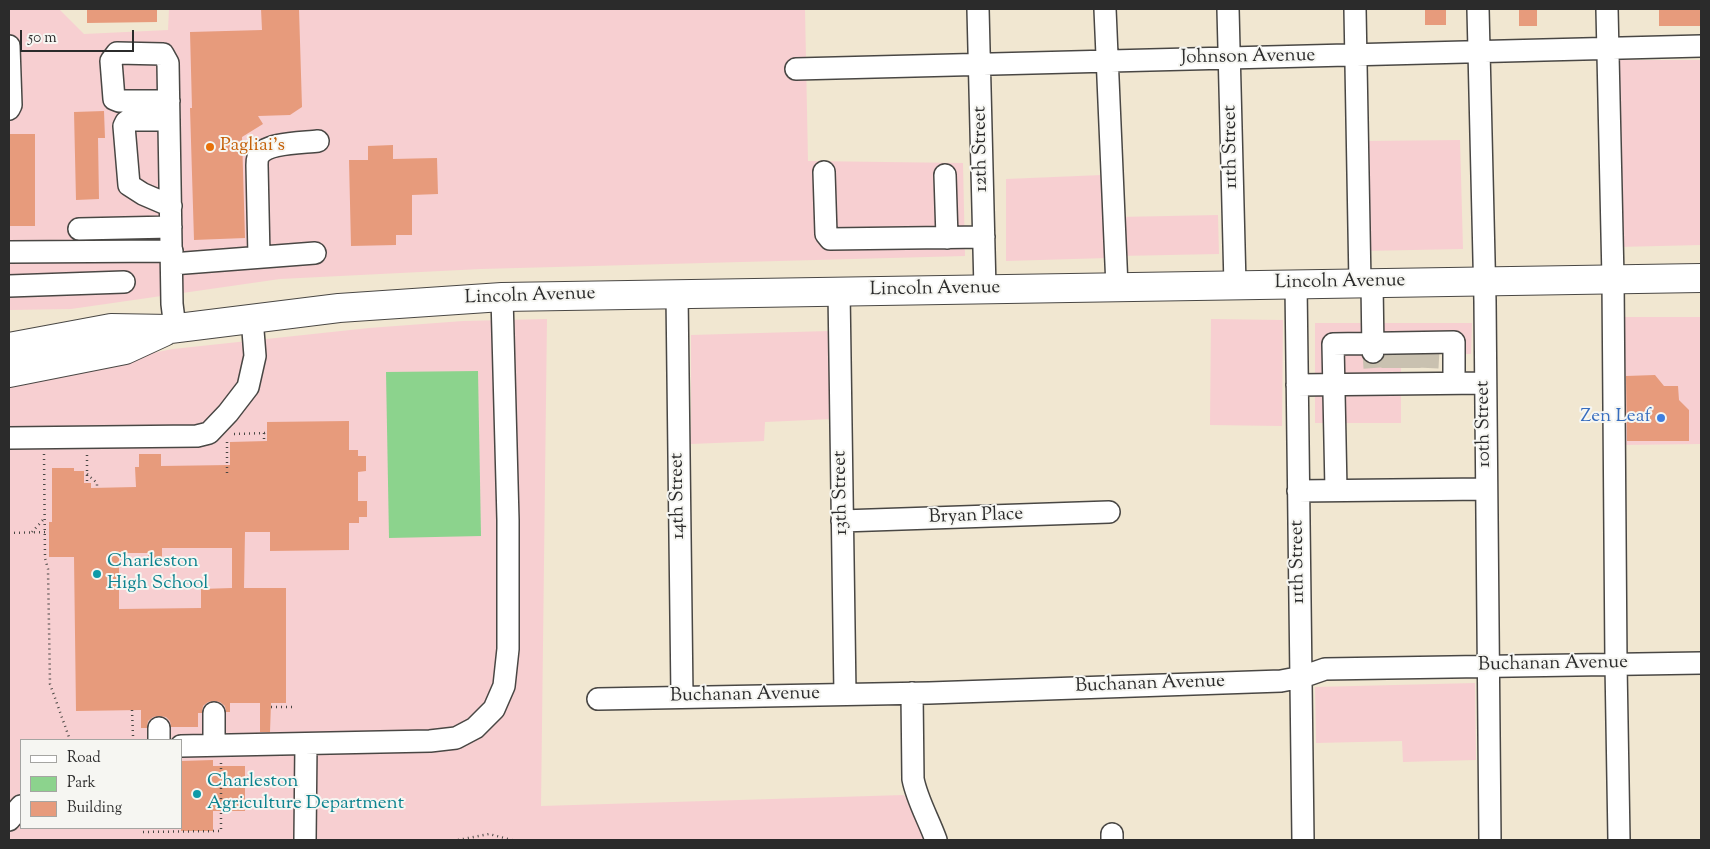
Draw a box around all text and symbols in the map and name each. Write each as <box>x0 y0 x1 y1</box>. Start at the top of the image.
scale bar <box>22 20 136 52</box>
text: 50 m <box>28 28 57 49</box>
street label: Johnson Avenue <box>1180 45 1316 71</box>
street label: 11th Street <box>1220 105 1244 189</box>
street label: 12th Street <box>970 106 994 192</box>
place label: Pagliai's <box>220 136 285 158</box>
marker: Pagliai's <box>204 141 216 153</box>
street label: Lincoln Avenue <box>1274 270 1406 296</box>
street label: Lincoln Avenue <box>869 277 1001 303</box>
street label: Lincoln Avenue <box>464 283 596 311</box>
street label: 10th Street <box>1473 380 1497 468</box>
place label: Zen Leaf <box>1581 407 1651 429</box>
marker: Zen Leaf <box>1655 412 1667 424</box>
street label: 13th Street <box>830 450 854 536</box>
street label: 14th Street <box>667 452 691 540</box>
street label: Bryan Place <box>928 504 1024 530</box>
street label: 11th Street <box>1287 520 1311 604</box>
place label: Charleston High School <box>107 552 209 596</box>
marker: Charleston High School <box>91 568 103 580</box>
street label: Buchanan Avenue <box>1478 652 1628 678</box>
street label: Buchanan Avenue <box>1075 671 1225 699</box>
street label: Buchanan Avenue <box>670 683 820 709</box>
legend <box>20 739 182 829</box>
text: Road <box>67 748 101 769</box>
place label: Charleston Agriculture Department <box>207 772 404 816</box>
text: Park <box>67 773 96 794</box>
marker: Charleston Agriculture Department <box>191 788 203 800</box>
text: Building <box>67 798 122 819</box>

